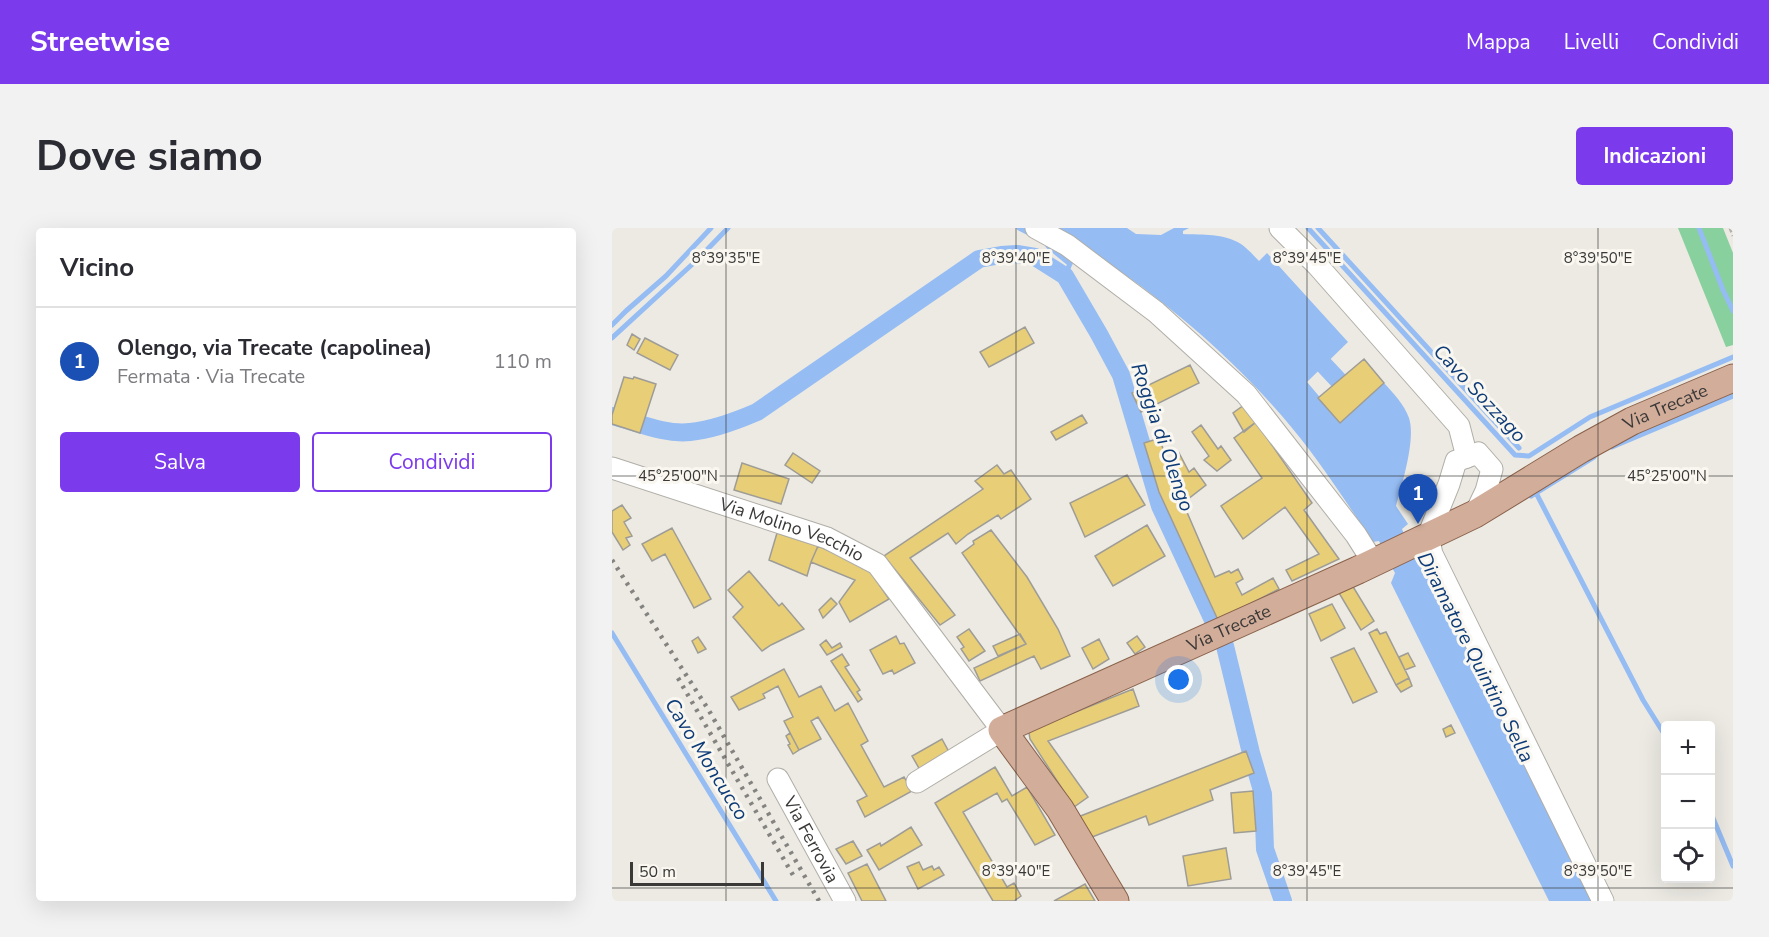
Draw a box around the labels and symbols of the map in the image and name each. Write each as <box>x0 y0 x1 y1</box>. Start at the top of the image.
text: 8°39'35"E <box>692 248 760 268</box>
text: 8°39'40"E <box>982 248 1050 268</box>
text: 8°39'45"E <box>1273 248 1341 268</box>
text: 8°39'50"E <box>1564 248 1632 268</box>
water label: Cavo Sozzago <box>1427 338 1532 448</box>
water label: Roggia di Olengo <box>1124 359 1201 515</box>
street label: Via Trecate <box>1618 378 1711 436</box>
text: 45°25'00"N <box>638 466 718 486</box>
text: 45°25'00"N <box>1627 466 1707 486</box>
pin: 1 <box>1398 474 1438 524</box>
street label: Via Molino Vecchio <box>716 492 868 567</box>
water label: Diramatore Quintino Sella <box>1411 547 1540 767</box>
street label: Via Trecate <box>1182 599 1275 658</box>
your location <box>1164 665 1193 694</box>
water label: Cavo Moncucco <box>658 693 755 826</box>
street label: Via Ferrovia <box>777 791 845 887</box>
scale bar <box>630 859 764 886</box>
text: 8°39'40"E <box>982 861 1050 881</box>
text: 8°39'45"E <box>1273 861 1341 881</box>
text: 8°39'50"E <box>1564 861 1632 881</box>

